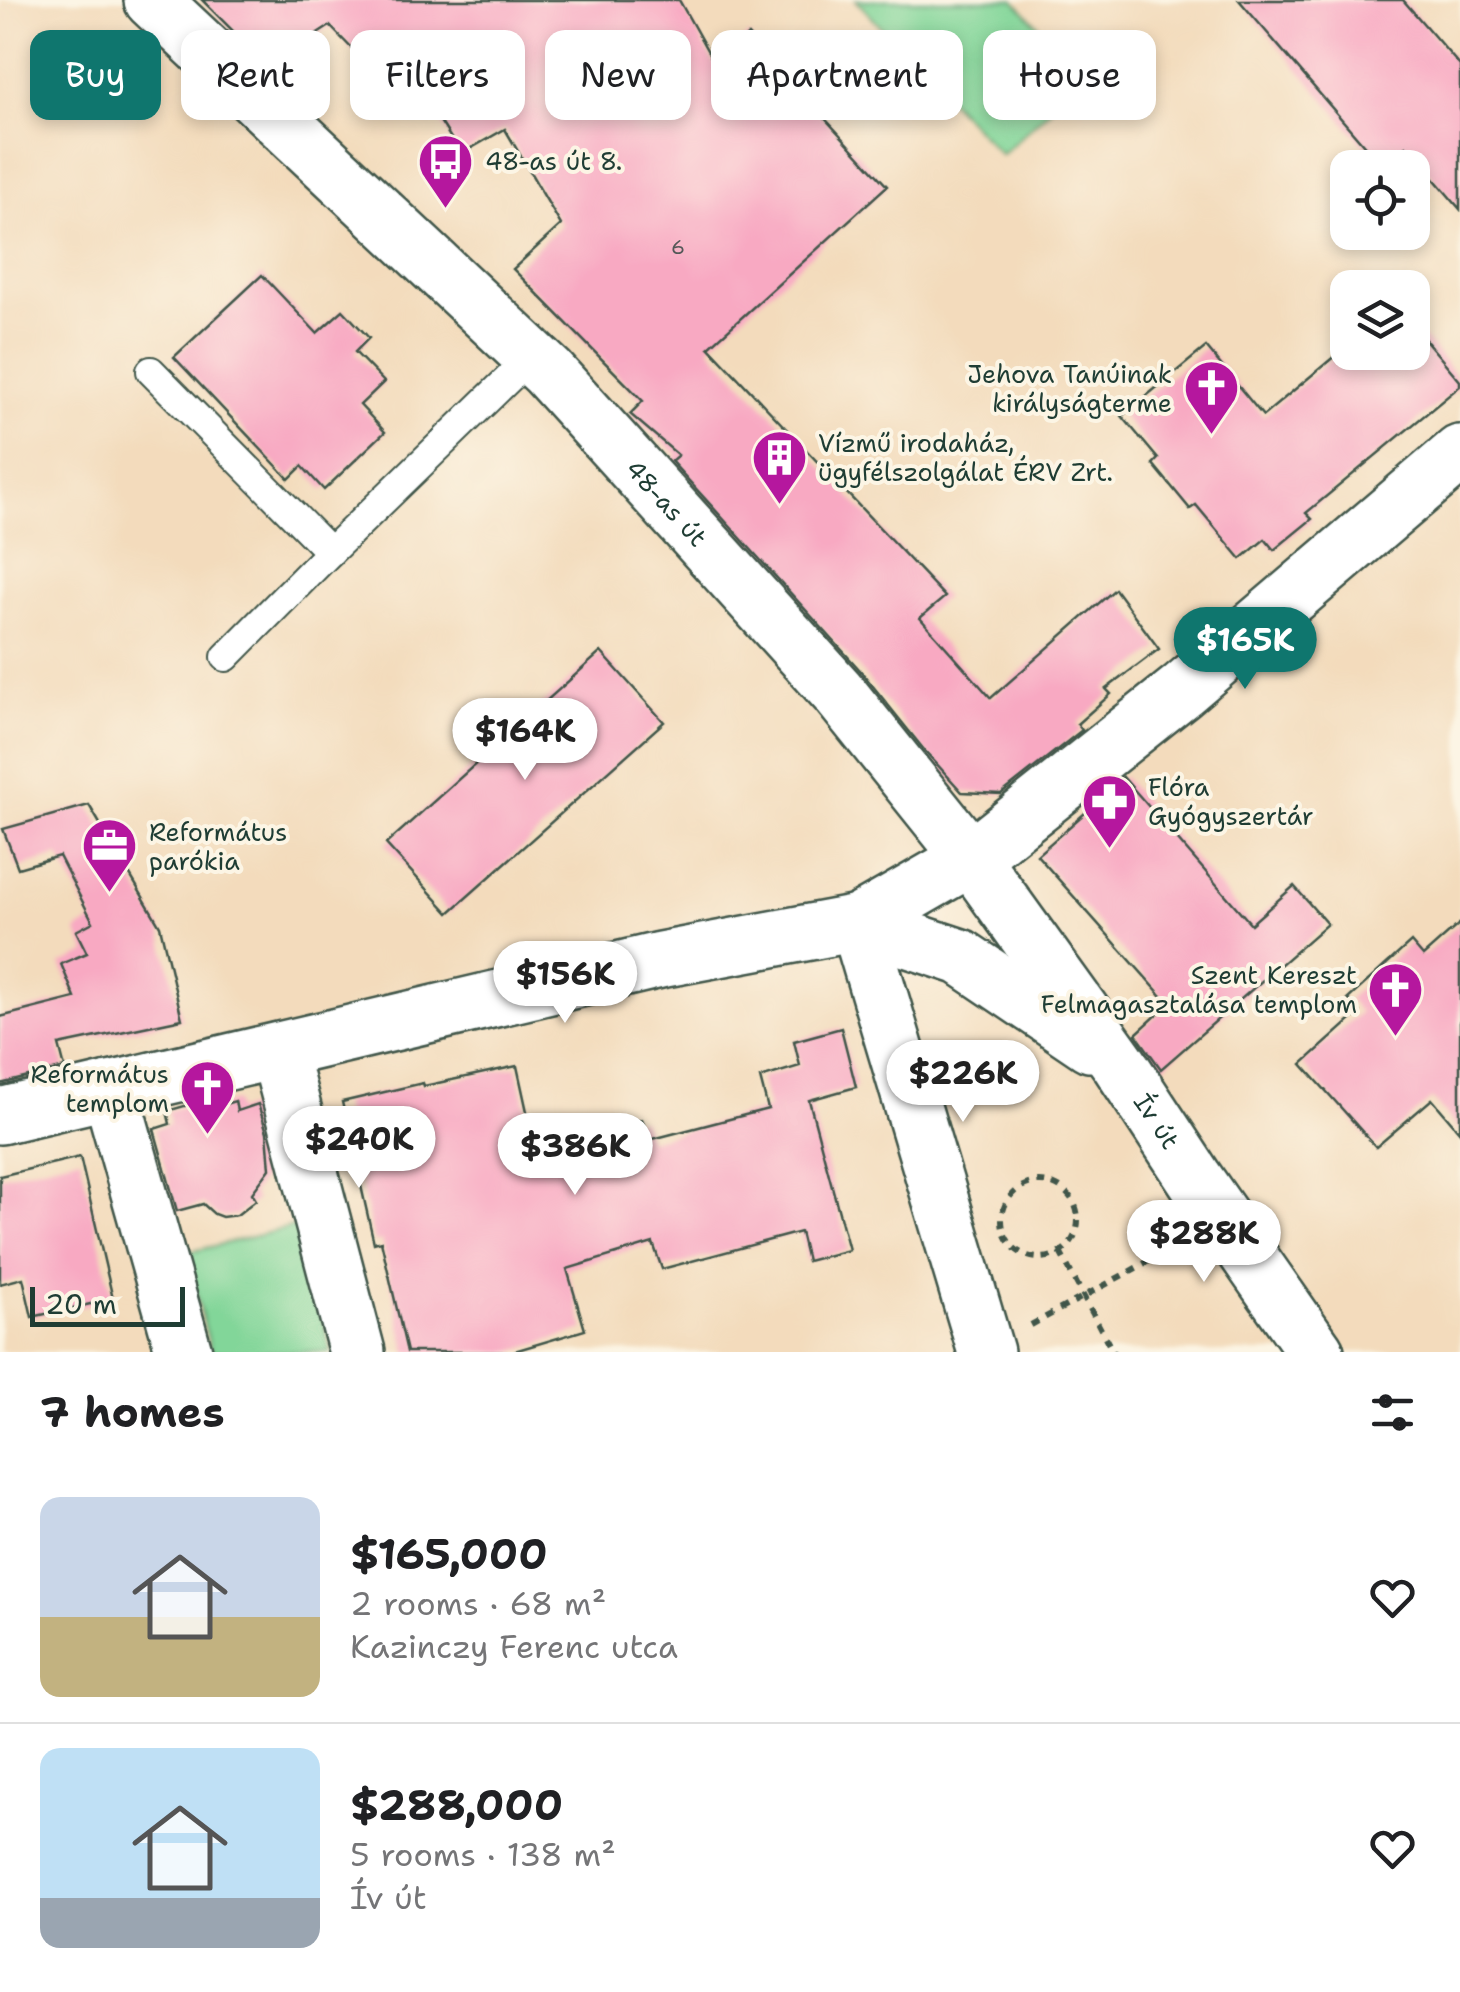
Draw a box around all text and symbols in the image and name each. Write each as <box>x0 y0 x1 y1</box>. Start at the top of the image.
chip: Buy <box>30 30 161 120</box>
chip: Rent <box>181 30 330 120</box>
chip: Filters <box>350 30 525 120</box>
chip: New <box>545 30 691 120</box>
chip: Apartment <box>711 30 963 120</box>
chip: House <box>983 30 1156 120</box>
bus stop icon: 48-as út 8. <box>416 131 476 210</box>
place label: 48-as út 8. <box>485 144 622 178</box>
map controls <box>1330 150 1430 370</box>
button: locate <box>1330 150 1430 250</box>
house number: 6 <box>671 234 685 260</box>
button: layers <box>1330 270 1430 370</box>
place label: Jehova Tanúinak királyságterme <box>967 357 1172 420</box>
church icon: Jehova Tanúinak királyságterme <box>1181 358 1241 437</box>
place label: Vízmű irodaház, ügyfélszolgálat ÉRV Zrt. <box>818 426 1113 489</box>
building icon: Vízmű irodaház, ügyfélszolgálat ÉRV Zrt. <box>749 427 809 506</box>
street label: 48-as út <box>618 452 715 554</box>
pin: $165K <box>1175 607 1315 692</box>
text: $165K <box>1196 618 1294 661</box>
pin: $164K <box>455 698 595 783</box>
text: $164K <box>474 709 576 752</box>
place label: Flóra Gyógyszertár <box>1148 770 1314 833</box>
pharmacy icon: Flóra Gyógyszertár <box>1079 771 1139 850</box>
place label: Református parókia <box>149 815 287 878</box>
office icon: Református parókia <box>80 816 140 895</box>
pin: $156K <box>495 941 635 1026</box>
text: $156K <box>515 952 615 995</box>
place label: Szent Kereszt Felmagasztalása templom <box>1041 958 1357 1021</box>
church icon: Szent Kereszt Felmagasztalása templom <box>1366 959 1426 1038</box>
pin: $226K <box>893 1040 1033 1125</box>
text: $226K <box>908 1051 1018 1094</box>
place label: Református templom <box>31 1057 169 1120</box>
church icon: Református templom <box>178 1058 238 1137</box>
street label: Ív út <box>1126 1087 1188 1155</box>
pin: $240K <box>289 1106 429 1191</box>
pin: $386K <box>505 1113 645 1198</box>
text: $240K <box>305 1117 413 1160</box>
text: $386K <box>520 1124 630 1167</box>
pin: $288K <box>1134 1200 1274 1285</box>
text: $288K <box>1149 1211 1259 1254</box>
scale bar <box>30 1282 185 1326</box>
text: 20 m <box>45 1285 117 1323</box>
text: 7 homes <box>40 1384 225 1440</box>
icon: filters <box>1365 1385 1420 1440</box>
text: $165,000 <box>350 1526 548 1582</box>
icon: home <box>120 1537 240 1657</box>
icon: heart <box>1365 1570 1420 1625</box>
text: 2 rooms · 68 m² <box>350 1582 606 1625</box>
text: Kazinczy Ferenc utca <box>350 1625 678 1668</box>
text: $288,000 <box>350 1777 563 1833</box>
icon: home <box>120 1788 240 1908</box>
icon: heart <box>1365 1821 1420 1876</box>
text: 5 rooms · 138 m² <box>350 1833 616 1876</box>
text: Ív út <box>350 1876 427 1919</box>

